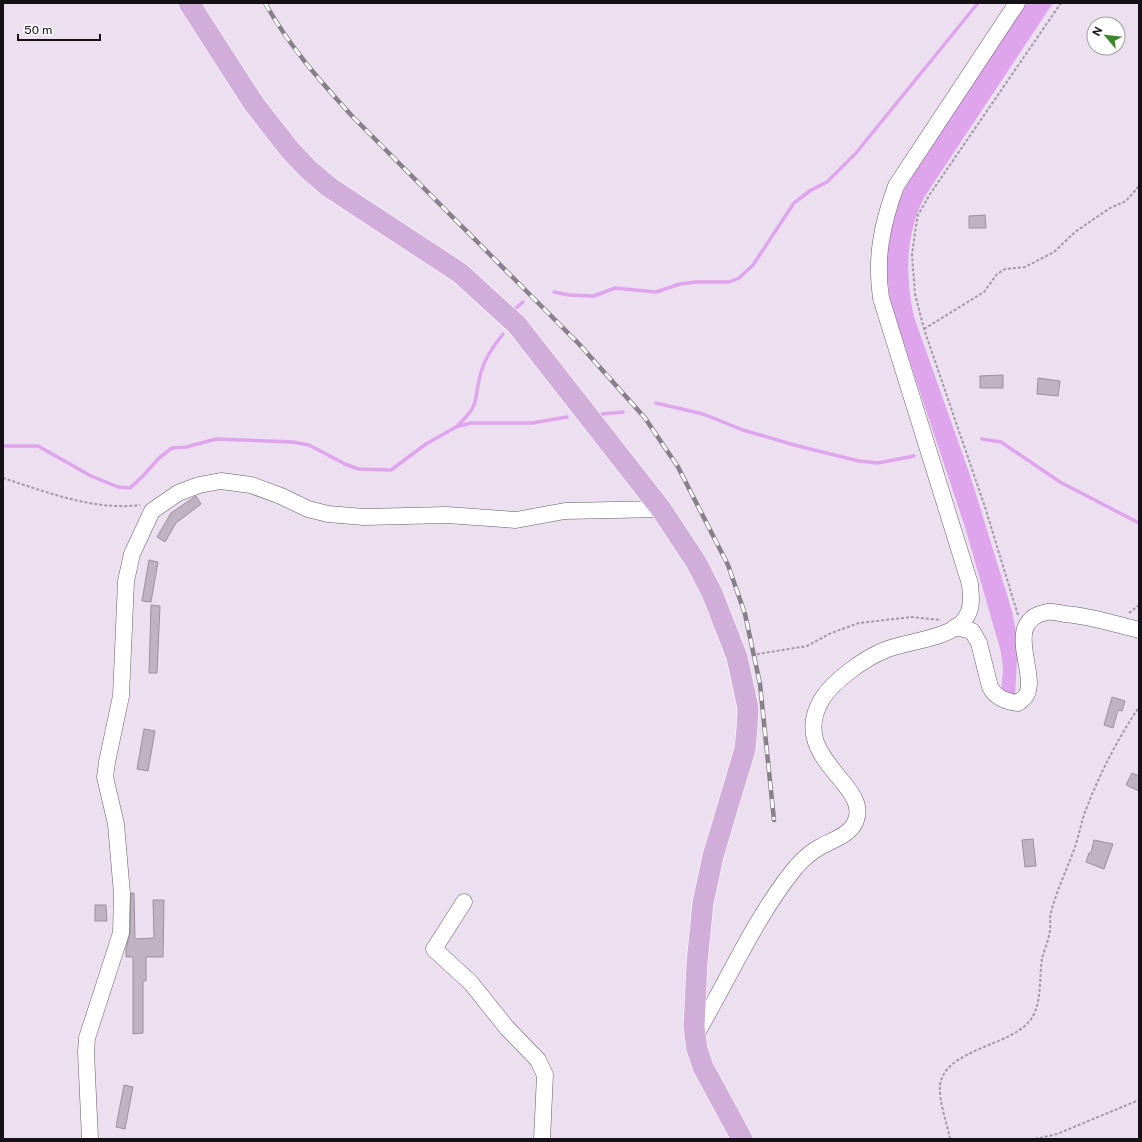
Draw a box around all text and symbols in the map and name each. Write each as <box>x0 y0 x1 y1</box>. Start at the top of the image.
scale bar <box>18 16 100 42</box>
north arrow <box>1086 16 1126 56</box>
text: 50 m <box>24 23 52 37</box>
text: N <box>1090 25 1104 38</box>

